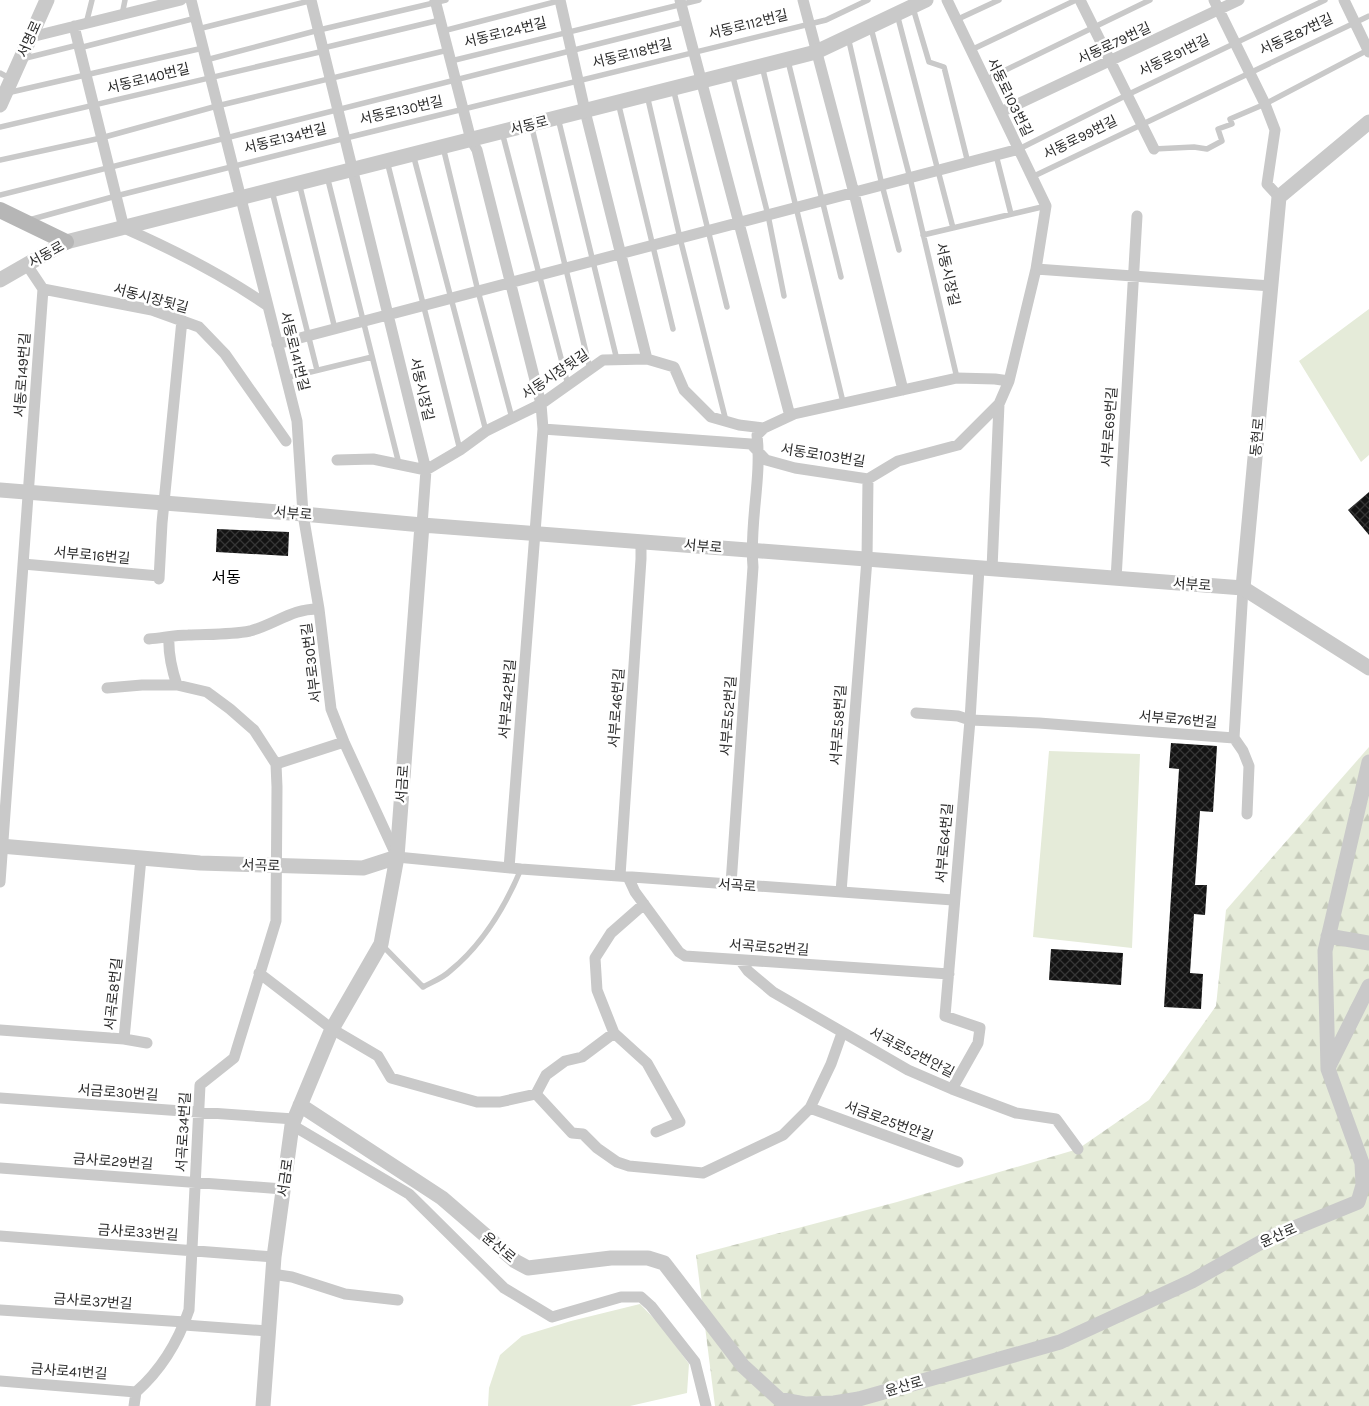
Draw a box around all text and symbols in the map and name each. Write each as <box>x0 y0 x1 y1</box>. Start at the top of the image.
street label: 서동로112번길 <box>706 6 790 43</box>
street label: 서동로87번길 <box>1257 10 1336 59</box>
street label: 서동로124번길 <box>462 14 548 51</box>
street label: 서명로 <box>14 18 45 60</box>
street label: 서동로79번길 <box>1075 19 1154 68</box>
street label: 서동로91번길 <box>1136 31 1213 80</box>
street label: 서동로118번길 <box>590 35 674 72</box>
street label: 서동로103번길 <box>983 55 1036 139</box>
street label: 서동로140번길 <box>105 60 191 97</box>
street label: 서동로130번길 <box>357 93 445 128</box>
street label: 서동로99번길 <box>1040 112 1120 163</box>
street label: 서동로 <box>508 113 550 138</box>
street label: 서동로134번길 <box>242 120 328 157</box>
street label: 서동로 <box>25 238 67 271</box>
street label: 서동시장길 <box>932 241 963 307</box>
street label: 서동시장뒷길 <box>111 280 190 317</box>
street label: 서동로141번길 <box>276 310 313 393</box>
street label: 서동로149번길 <box>11 332 34 418</box>
street label: 서동시장뒷길 <box>518 346 592 403</box>
street label: 서동시장길 <box>406 356 437 422</box>
street label: 서부로69번길 <box>1098 386 1121 468</box>
street label: 동현로 <box>1247 417 1268 457</box>
street label: 서동로103번길 <box>779 440 867 471</box>
street label: 서부로 <box>273 503 313 524</box>
street label: 서부로 <box>683 536 723 557</box>
street label: 서부로16번길 <box>53 544 131 567</box>
district label: 서동 <box>211 568 241 587</box>
street label: 서부로 <box>1172 575 1212 594</box>
street label: 서부로30번길 <box>298 622 325 704</box>
street label: 서부로42번길 <box>496 658 519 740</box>
street label: 서부로46번길 <box>605 667 628 749</box>
street label: 서부로52번길 <box>717 675 740 757</box>
street label: 서부로58번길 <box>827 684 850 766</box>
street label: 서부로76번길 <box>1138 708 1218 731</box>
street label: 서금로 <box>393 764 412 804</box>
street label: 서부로64번길 <box>933 802 956 884</box>
street label: 서곡로 <box>241 856 281 875</box>
street label: 서곡로 <box>717 876 757 895</box>
street label: 서곡로52번길 <box>728 936 810 959</box>
street label: 서곡로8번길 <box>101 957 126 1031</box>
street label: 서곡로52번안길 <box>866 1024 957 1081</box>
street label: 서금로30번길 <box>77 1081 159 1104</box>
street label: 서곡로34번길 <box>173 1091 194 1173</box>
street label: 서금로25번안길 <box>842 1098 936 1145</box>
street label: 금사로29번길 <box>72 1150 154 1173</box>
street label: 서금로 <box>274 1158 297 1198</box>
street label: 윤산로 <box>1257 1220 1299 1251</box>
street label: 금사로33번길 <box>97 1221 179 1244</box>
street label: 윤산로 <box>478 1228 519 1266</box>
street label: 금사로37번길 <box>53 1290 133 1313</box>
street label: 금사로41번길 <box>30 1360 108 1383</box>
street label: 윤산로 <box>883 1373 925 1400</box>

